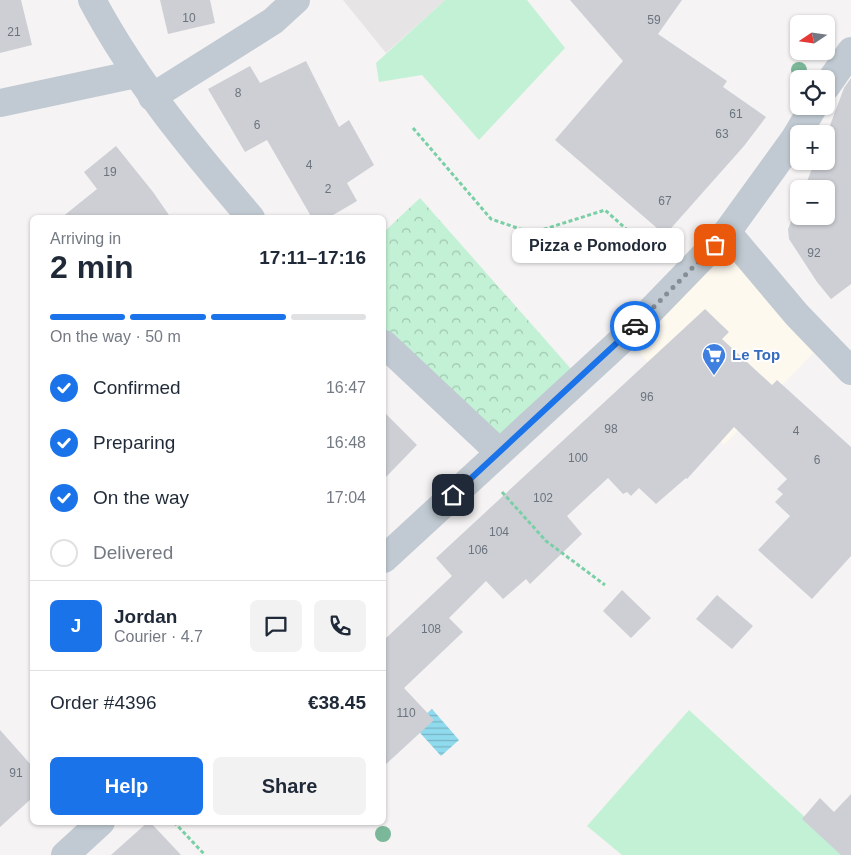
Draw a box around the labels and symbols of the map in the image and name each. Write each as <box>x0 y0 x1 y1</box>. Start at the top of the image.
house number: 10 <box>182 11 196 25</box>
house number: 59 <box>647 13 661 27</box>
north arrow <box>790 15 835 60</box>
house number: 21 <box>7 25 21 39</box>
house number: 8 <box>235 86 242 100</box>
house number: 61 <box>729 107 743 121</box>
house number: 6 <box>254 118 261 132</box>
house number: 63 <box>715 127 729 141</box>
house number: 4 <box>306 158 313 172</box>
house number: 19 <box>103 165 117 179</box>
house number: 2 <box>325 182 332 196</box>
house number: 67 <box>658 194 672 208</box>
pin <box>694 224 736 266</box>
callout: Pizza e Pomodoro <box>512 228 685 262</box>
house number: 92 <box>807 246 821 260</box>
courier <box>610 301 660 351</box>
supermarket icon: Le Top <box>701 342 727 376</box>
place label: Le Top <box>732 346 780 363</box>
house number: 96 <box>640 390 654 404</box>
house number: 98 <box>604 422 618 436</box>
house number: 4 <box>793 424 800 438</box>
house number: 100 <box>568 451 588 465</box>
house number: 6 <box>814 453 821 467</box>
pin <box>432 474 474 516</box>
house number: 102 <box>533 491 553 505</box>
house number: 104 <box>489 525 509 539</box>
house number: 106 <box>468 543 488 557</box>
house number: 108 <box>421 622 441 636</box>
house number: 110 <box>396 706 416 720</box>
house number: 91 <box>9 766 23 780</box>

